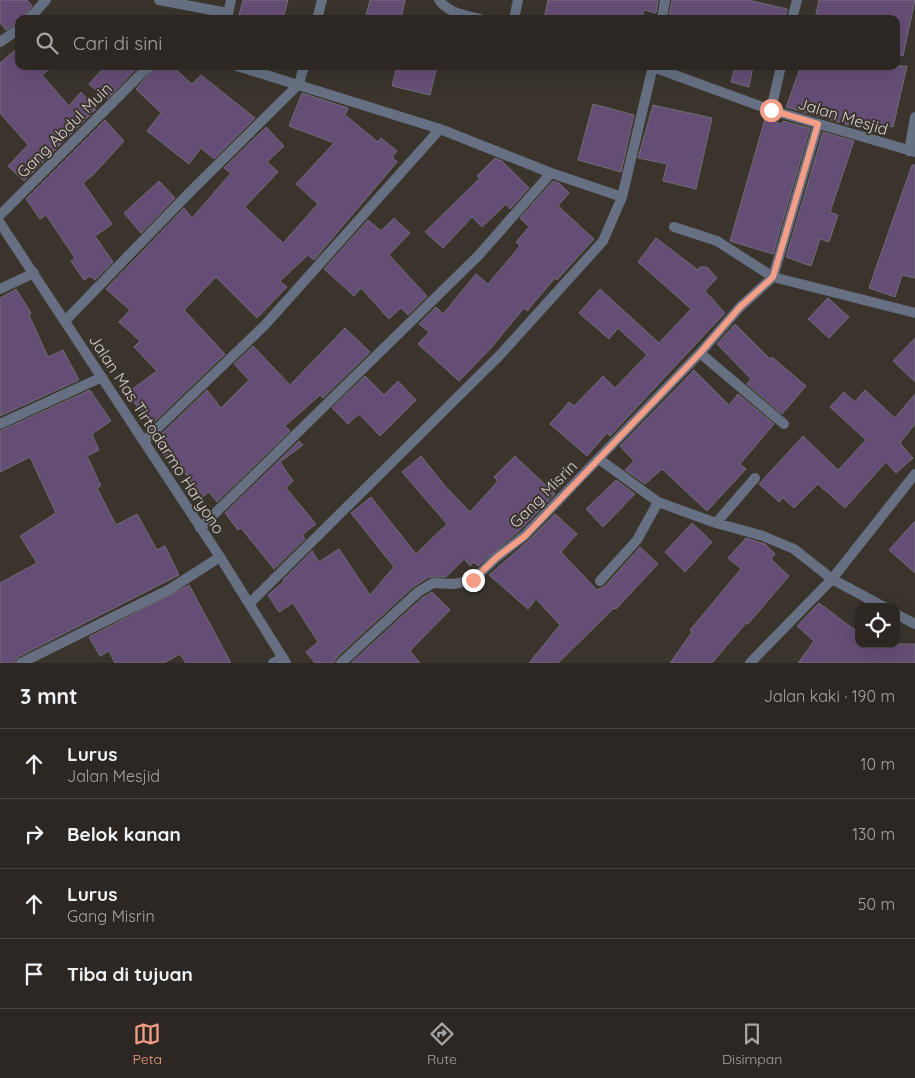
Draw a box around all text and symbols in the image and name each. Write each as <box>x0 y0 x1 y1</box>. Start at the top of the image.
search box <box>15 15 900 70</box>
icon: search <box>33 29 61 57</box>
text: Cari di sini <box>73 31 162 55</box>
street label: Gang Abdul Muin <box>12 78 116 182</box>
street label: Jalan Mesjid <box>796 93 890 139</box>
route start <box>760 99 783 122</box>
street label: Jalan Mas Tirtodarmo Haryono <box>85 330 229 538</box>
street label: Gang Misrin <box>505 456 581 532</box>
route end <box>462 569 485 592</box>
map controls <box>855 603 900 648</box>
button: locate <box>855 603 900 648</box>
text: 3 mnt <box>20 683 78 709</box>
text: Jalan kaki · 190 m <box>764 686 895 706</box>
text: Lurus <box>67 742 117 766</box>
icon: ahead <box>20 750 48 778</box>
text: 10 m <box>861 754 895 774</box>
text: Jalan Mesjid <box>67 766 160 786</box>
icon: right <box>20 820 48 848</box>
text: Belok kanan <box>67 822 181 846</box>
text: 130 m <box>852 824 895 844</box>
text: Lurus <box>67 882 117 906</box>
icon: ahead <box>20 890 48 918</box>
text: 50 m <box>858 894 895 914</box>
text: Gang Misrin <box>67 906 155 926</box>
icon: arrive <box>20 960 48 988</box>
text: Tiba di tujuan <box>67 962 193 986</box>
tab: Peta <box>133 1020 162 1068</box>
tab: Rute <box>427 1020 457 1068</box>
tab: Disimpan <box>722 1020 782 1068</box>

